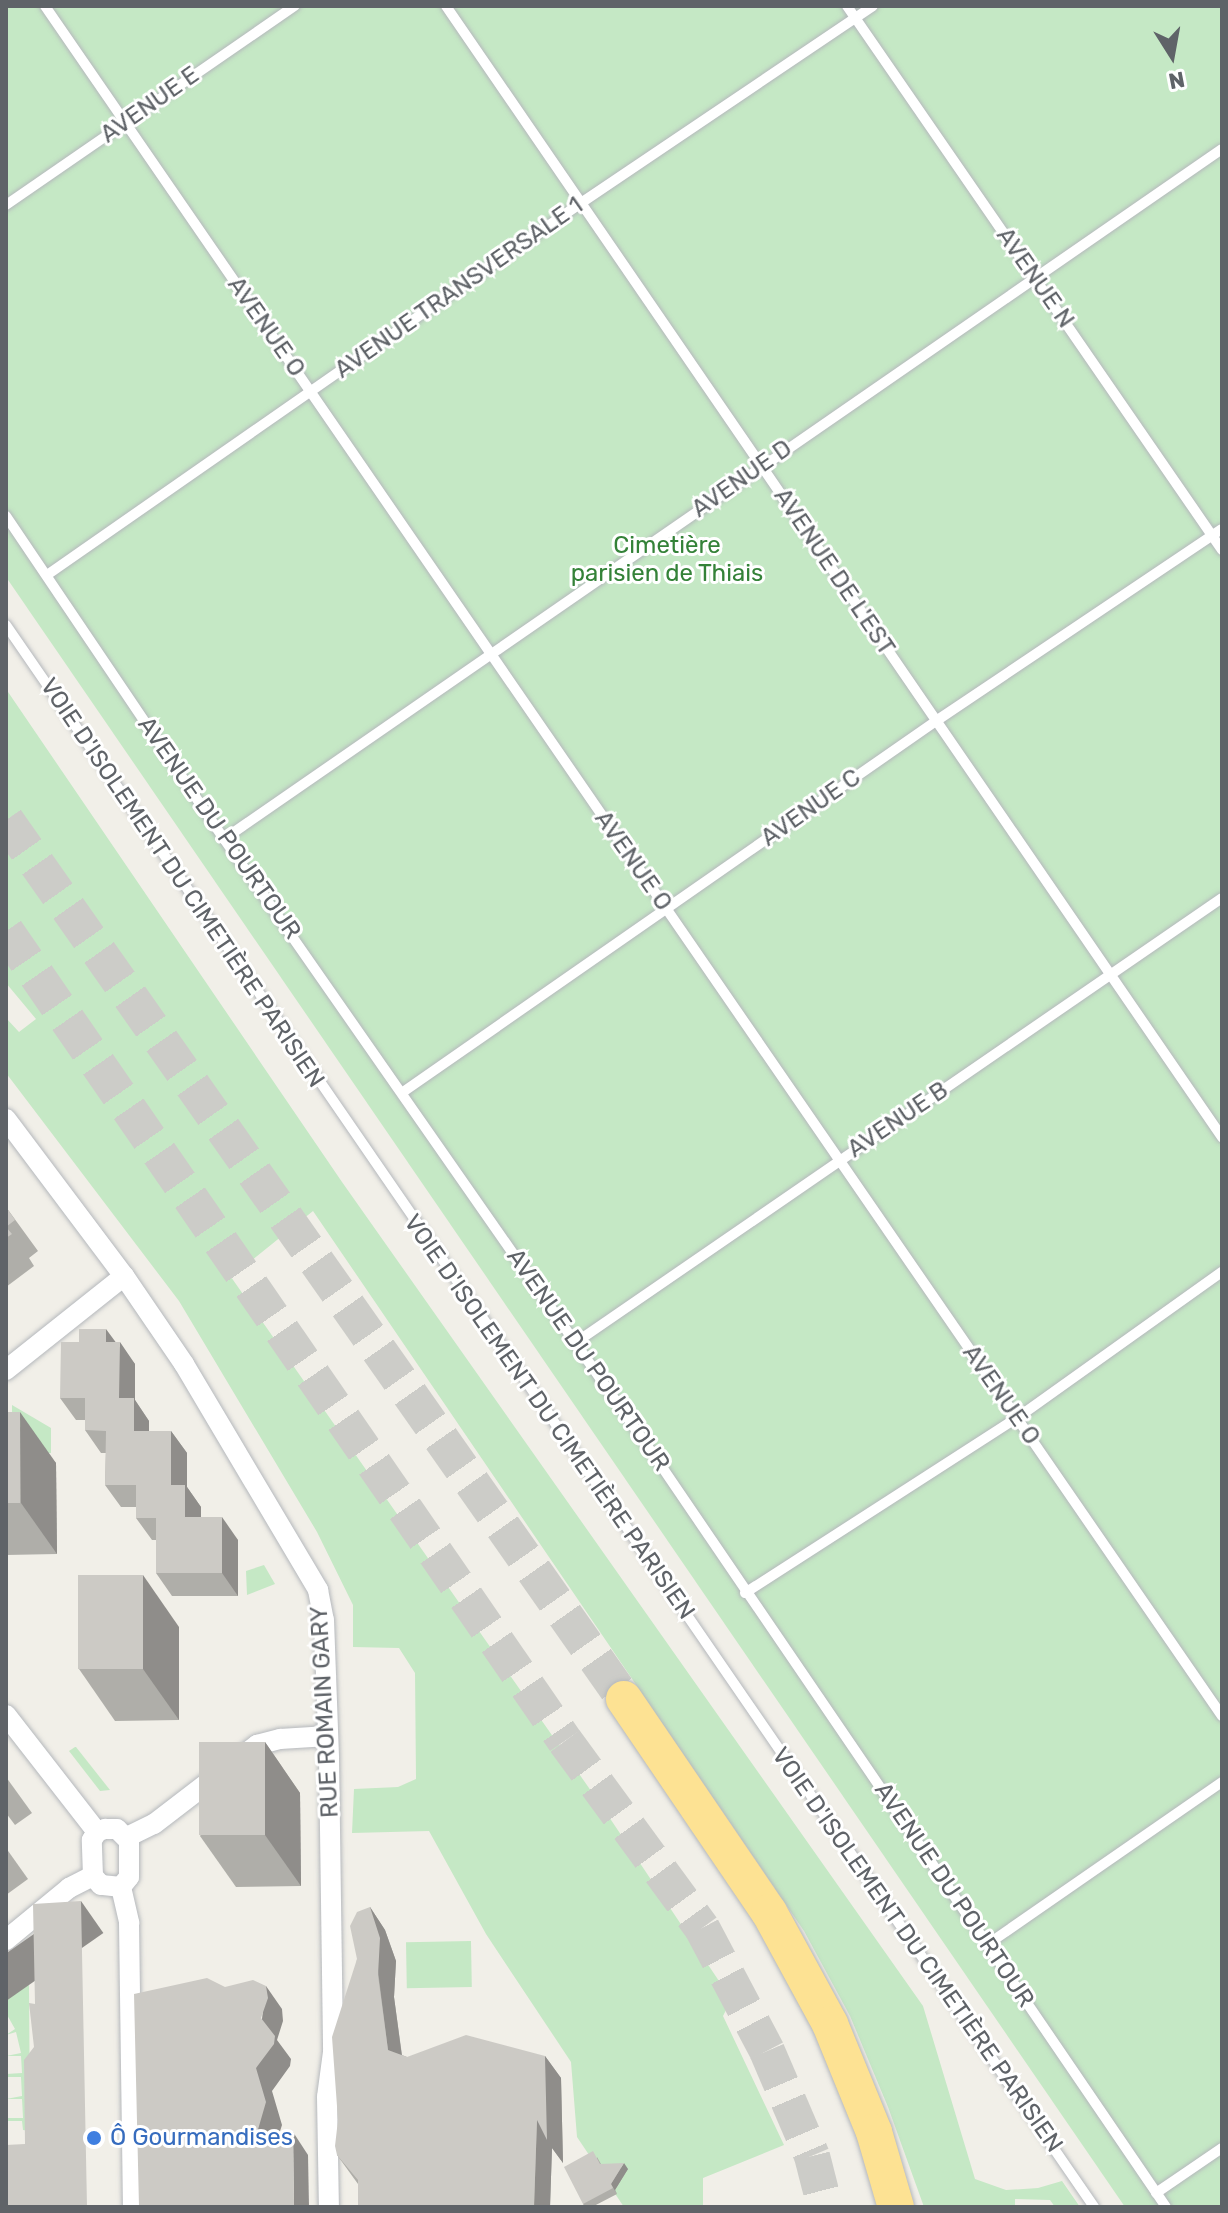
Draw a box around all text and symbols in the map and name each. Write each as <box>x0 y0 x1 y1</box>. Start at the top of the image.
north arrow <box>1132 16 1212 96</box>
street label: AVENUE E <box>95 61 205 149</box>
text: N <box>1166 65 1187 95</box>
street label: AVENUE TRANSVERSALE 1 <box>329 191 589 385</box>
street label: AVENUE N <box>990 222 1080 334</box>
street label: AVENUE O <box>221 271 311 383</box>
street label: AVENUE D <box>686 434 798 524</box>
street label: AVENUE DE L'EST <box>767 483 901 661</box>
park label: Cimetière parisien de Thiais <box>570 532 764 588</box>
street label: VOIE D'ISOLEMENT DU CIMETIÈRE PARISIEN <box>34 673 330 1093</box>
street label: AVENUE DU POURTOUR <box>131 711 307 945</box>
street label: AVENUE C <box>756 763 866 853</box>
street label: AVENUE O <box>588 805 678 917</box>
street label: AVENUE B <box>842 1076 954 1164</box>
street label: VOIE D'ISOLEMENT DU CIMETIÈRE PARISIEN <box>397 1209 701 1625</box>
street label: AVENUE DU POURTOUR <box>500 1243 676 1477</box>
street label: AVENUE O <box>956 1339 1046 1451</box>
street label: RUE ROMAIN GARY <box>305 1605 345 1819</box>
street label: VOIE D'ISOLEMENT DU CIMETIÈRE PARISIEN <box>765 1742 1069 2158</box>
street label: AVENUE DU POURTOUR <box>868 1777 1040 2013</box>
place label: Ô Gourmandises <box>110 2124 293 2152</box>
marker: Ô Gourmandises <box>85 2129 103 2147</box>

